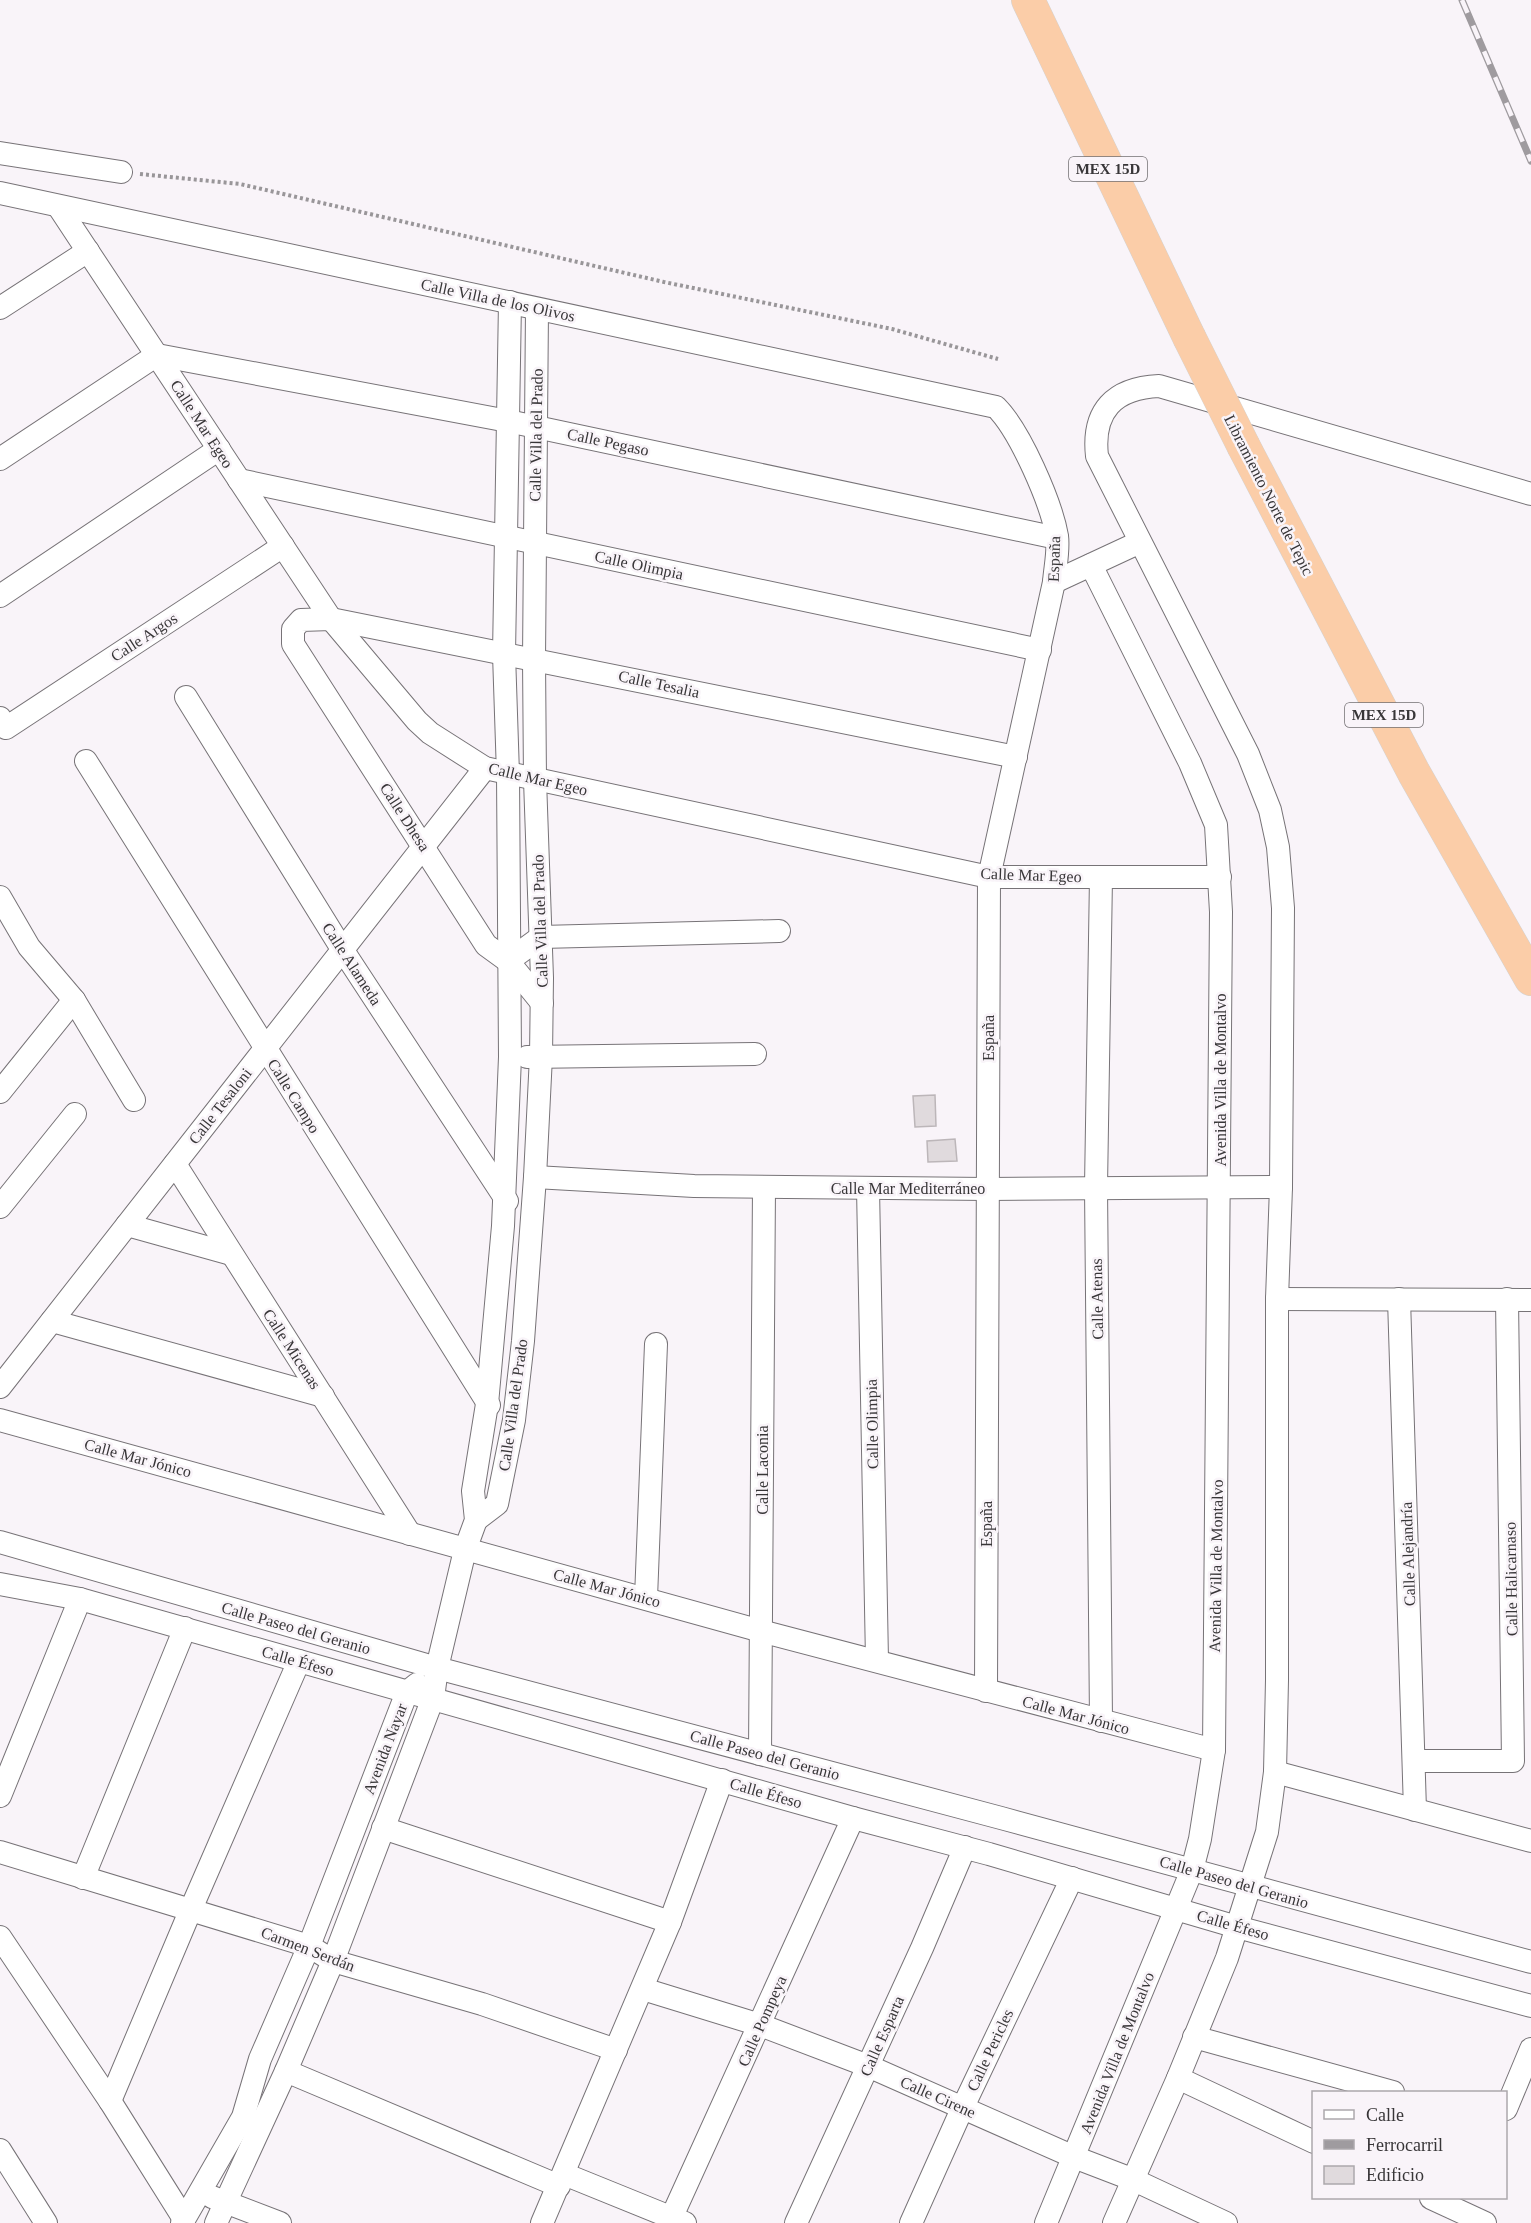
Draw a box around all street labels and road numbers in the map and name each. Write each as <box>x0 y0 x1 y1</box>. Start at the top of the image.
road number: MEX 15D <box>1069 157 1147 181</box>
street label: Calle Villa de los Olivos <box>419 275 577 325</box>
street label: Calle Villa del Prado <box>526 368 546 502</box>
street label: Calle Mar Egeo <box>166 377 237 472</box>
street label: Libramiento Norte de Tepic <box>1220 412 1317 578</box>
street label: Calle Pegaso <box>565 425 650 460</box>
street label: España <box>1045 536 1064 582</box>
street label: Calle Olimpia <box>593 547 685 584</box>
street label: Calle Argos <box>108 609 181 666</box>
street label: Calle Tesalia <box>617 667 701 701</box>
road number: MEX 15D <box>1345 703 1423 727</box>
street label: Calle Mar Egeo <box>487 759 589 800</box>
street label: Calle Dhesa <box>377 780 433 854</box>
street label: Calle Villa del Prado <box>529 854 551 988</box>
street label: Calle Mar Egeo <box>980 865 1082 886</box>
street label: Calle Alameda <box>319 920 385 1008</box>
street label: Avenida Villa de Montalvo <box>1212 993 1229 1167</box>
street label: España <box>980 1015 998 1061</box>
street label: Calle Campo <box>264 1056 323 1137</box>
street label: Calle Tesaloni <box>185 1064 255 1147</box>
street label: Calle Mar Mediterráneo <box>831 1180 985 1197</box>
street label: Calle Atenas <box>1088 1258 1106 1340</box>
street label: Calle Micenas <box>260 1306 324 1392</box>
street label: Calle Villa del Prado <box>495 1338 531 1472</box>
street label: Calle Olimpia <box>863 1379 882 1469</box>
street label: Calle Laconia <box>754 1425 771 1515</box>
street label: Calle Mar Jónico <box>83 1436 193 1480</box>
street label: Avenida Villa de Montalvo <box>1206 1479 1226 1653</box>
street label: España <box>978 1501 996 1547</box>
street label: Calle Alejandría <box>1398 1501 1419 1606</box>
street label: Calle Halicarnaso <box>1502 1522 1520 1636</box>
street label: Calle Mar Jónico <box>552 1566 662 1610</box>
street label: Calle Paseo del Geranio <box>220 1599 372 1657</box>
street label: Calle Éfeso <box>260 1642 336 1679</box>
street label: Calle Mar Jónico <box>1021 1693 1131 1737</box>
street label: Avenida Nayar <box>360 1700 411 1797</box>
street label: Calle Paseo del Geranio <box>688 1727 842 1783</box>
street label: Calle Éfeso <box>728 1774 804 1811</box>
street label: Calle Paseo del Geranio <box>1158 1853 1310 1911</box>
street label: Calle Éfeso <box>1195 1906 1271 1943</box>
street label: Carmen Serdán <box>259 1923 357 1975</box>
street label: Avenida Villa de Montalvo <box>1077 1970 1157 2136</box>
street label: Calle Pompeya <box>734 1973 790 2069</box>
street label: Calle Esparta <box>857 1993 908 2079</box>
street label: Calle Pericles <box>964 2006 1016 2094</box>
street label: Calle Cirene <box>898 2073 978 2121</box>

